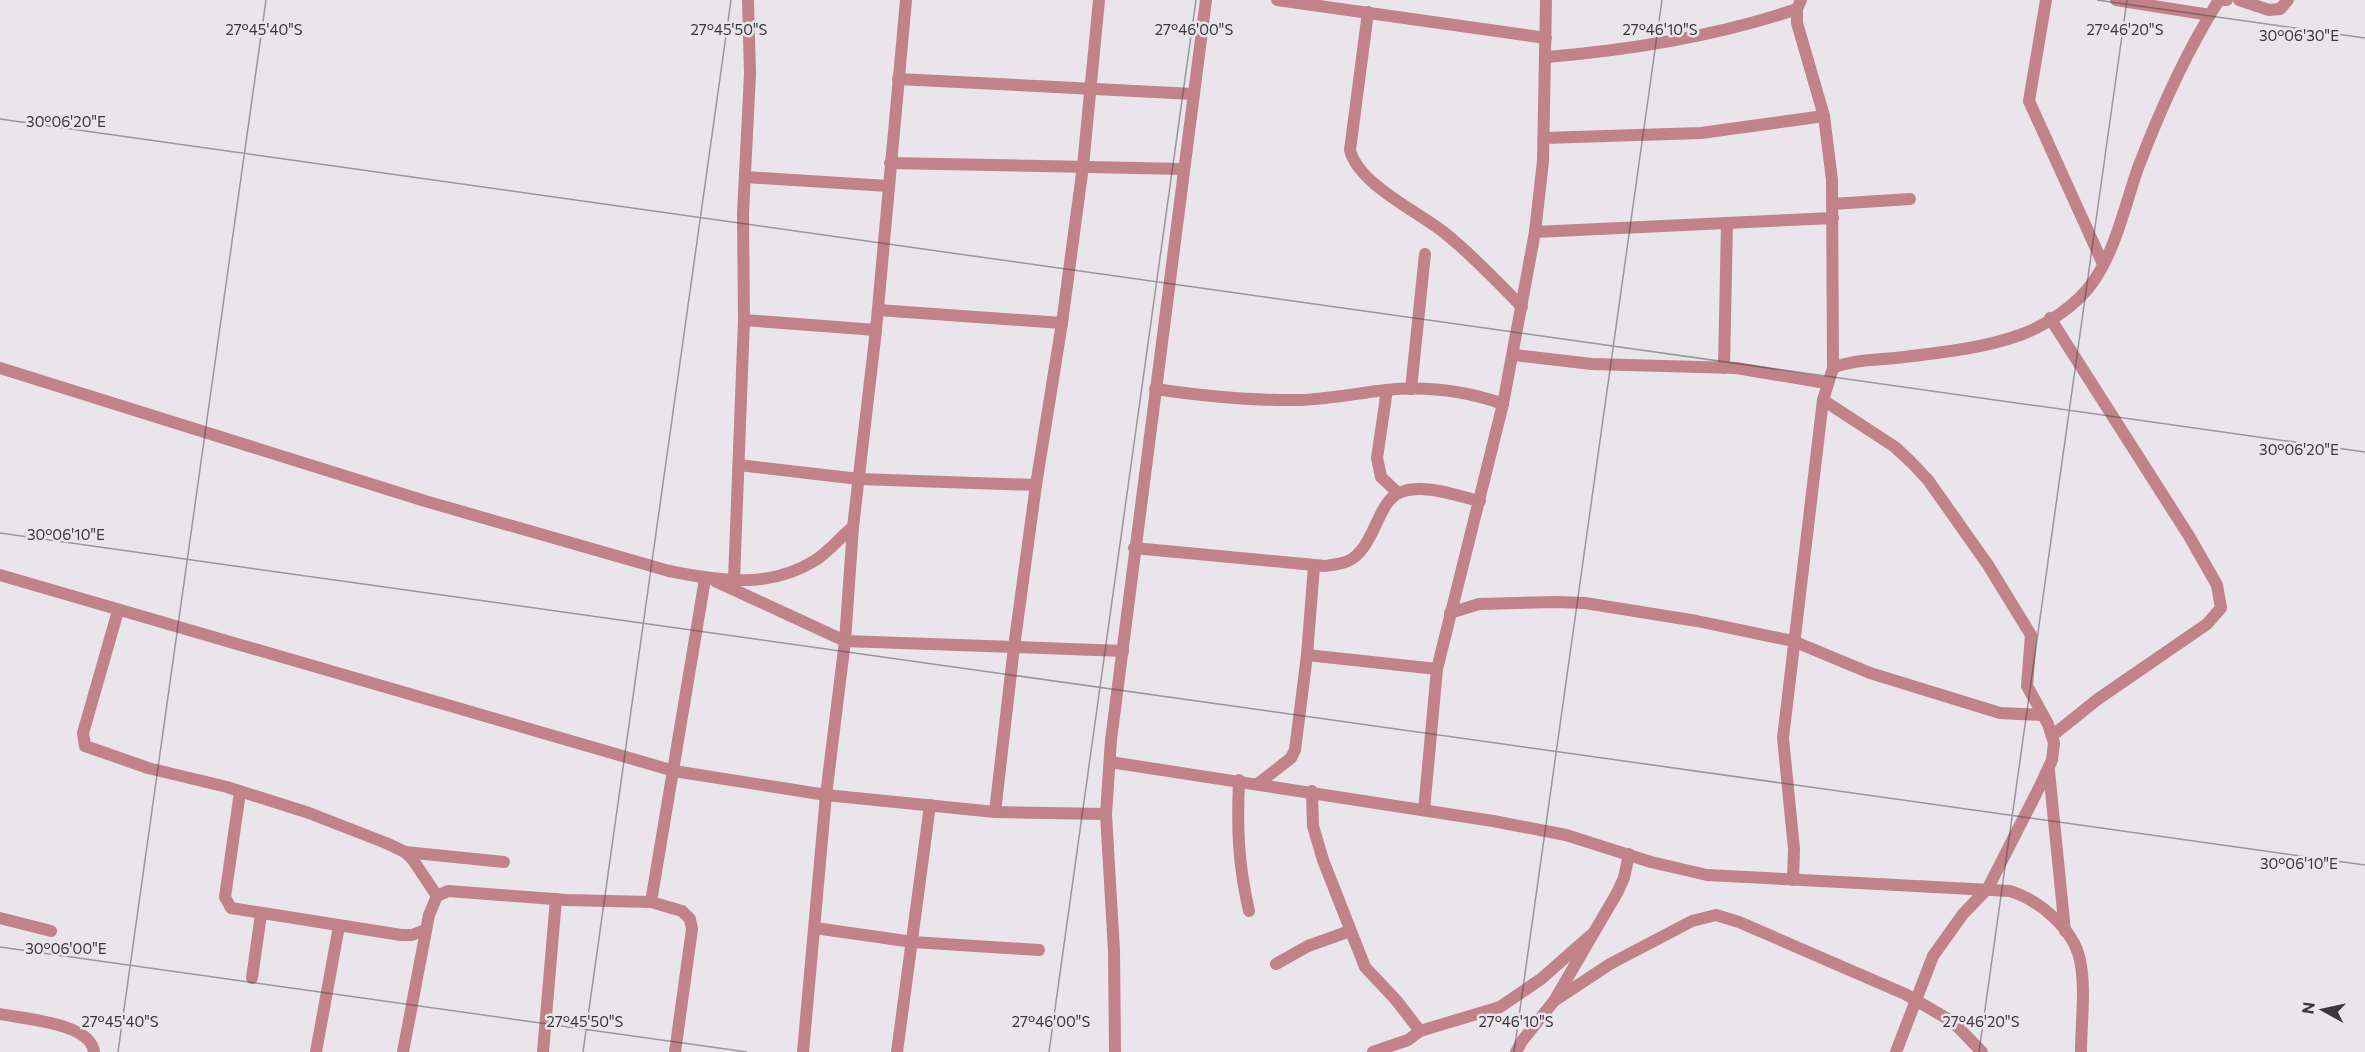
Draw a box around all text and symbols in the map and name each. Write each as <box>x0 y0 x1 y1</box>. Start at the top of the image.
text: 27°45'40"S <box>225 20 303 38</box>
text: 27°45'50"S <box>691 20 768 38</box>
text: 27°46'00"S <box>1155 20 1233 38</box>
text: 27°46'10"S <box>1622 20 1698 38</box>
text: 27°46'20"S <box>2087 20 2164 38</box>
text: 30°06'30"E <box>2259 26 2339 44</box>
text: 30°06'20"E <box>26 112 106 130</box>
text: 30°06'20"E <box>2259 440 2339 458</box>
text: 30°06'10"E <box>27 525 105 543</box>
text: 30°06'10"E <box>2260 854 2338 872</box>
text: 30°06'00"E <box>25 939 107 957</box>
north arrow <box>2293 980 2353 1040</box>
text: N <box>2297 1001 2318 1015</box>
text: 27°45'40"S <box>81 1012 159 1030</box>
text: 27°45'50"S <box>547 1012 624 1030</box>
text: 27°46'00"S <box>1012 1012 1090 1030</box>
text: 27°46'10"S <box>1478 1012 1554 1030</box>
text: 27°46'20"S <box>1943 1012 2020 1030</box>

